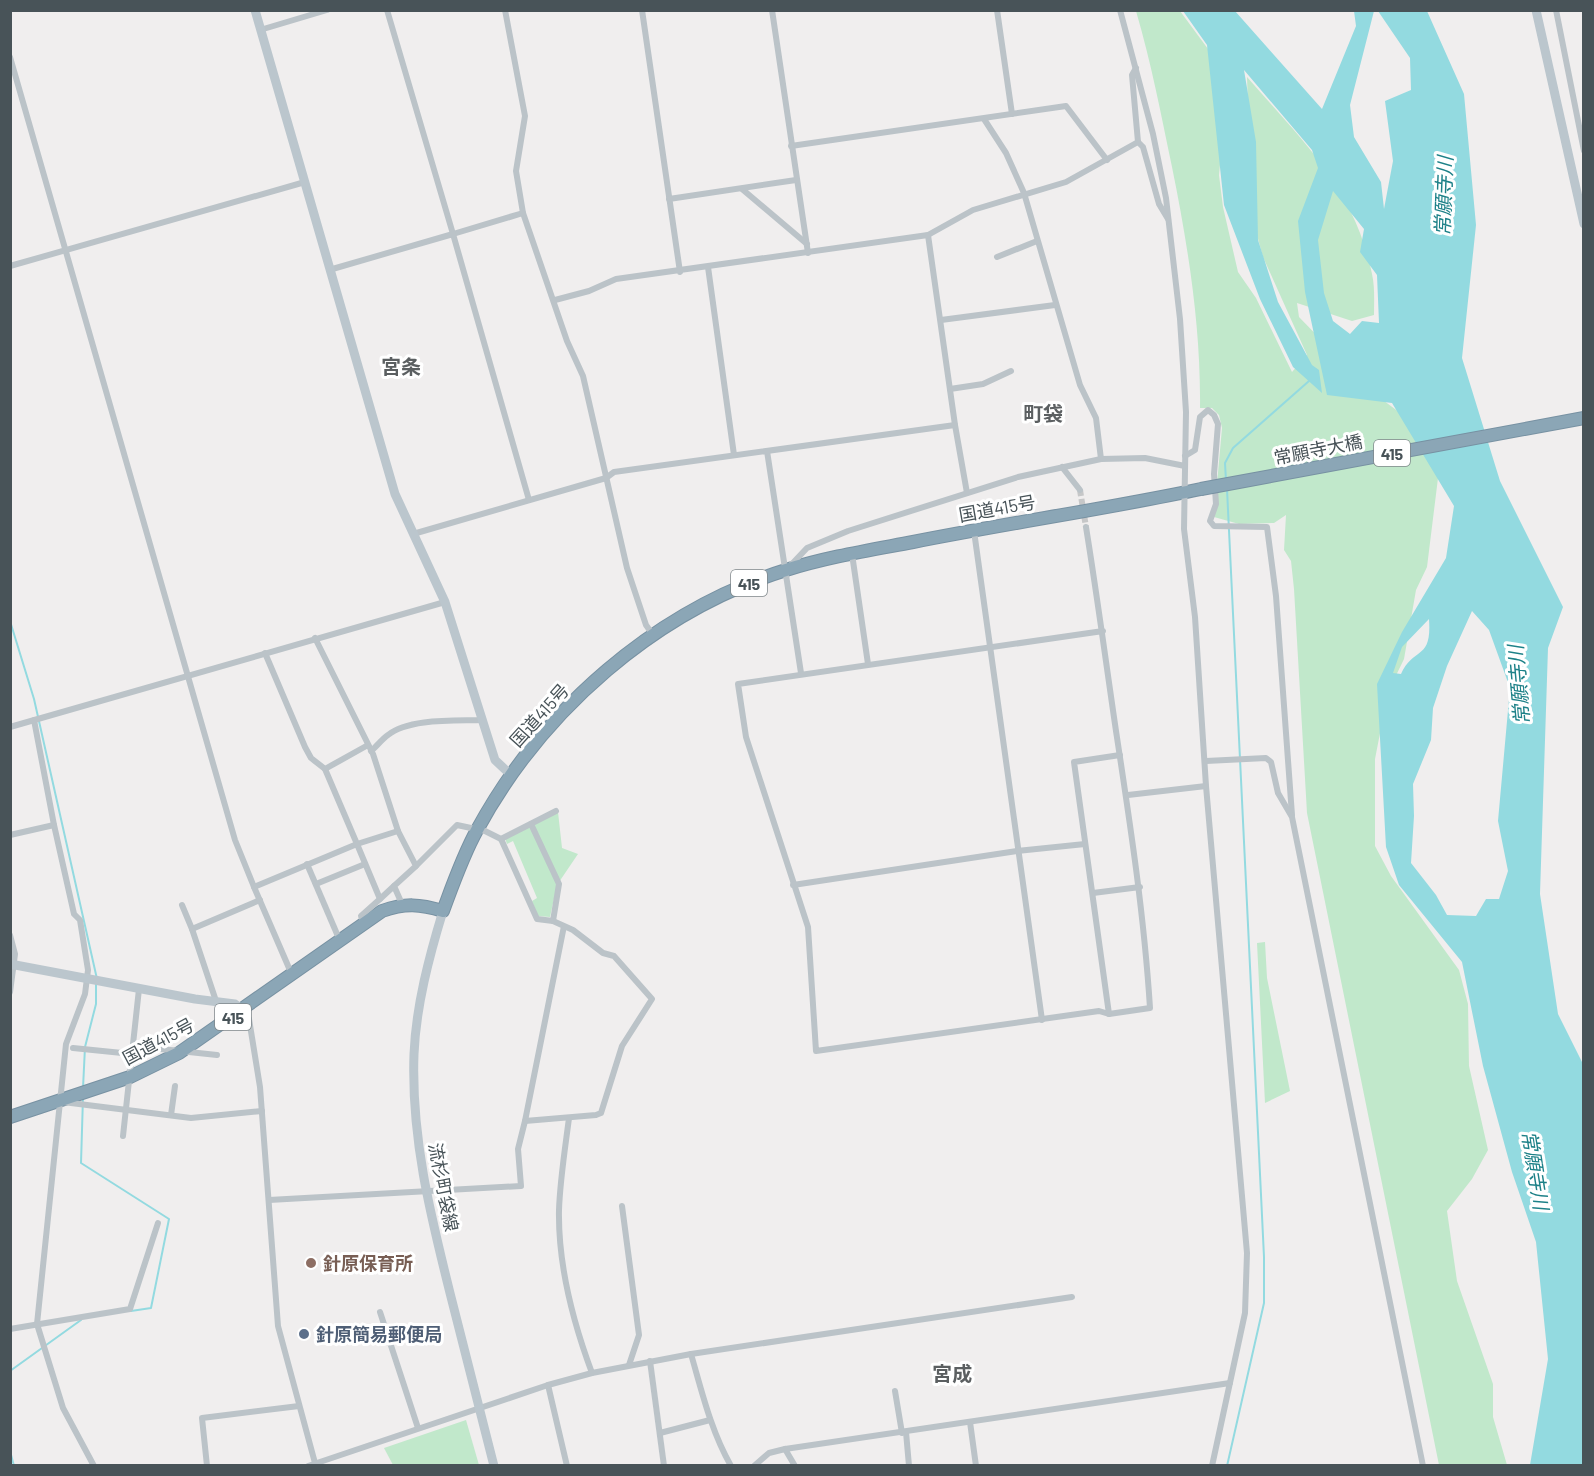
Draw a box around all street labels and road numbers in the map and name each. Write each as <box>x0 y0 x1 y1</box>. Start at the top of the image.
street label: 常願寺大橋 <box>1272 430 1364 468</box>
road number: 415 <box>1374 440 1410 466</box>
street label: 国道415号 <box>957 490 1037 526</box>
road number: 415 <box>731 570 767 596</box>
street label: 国道415号 <box>505 679 573 751</box>
road number: 415 <box>215 1004 251 1030</box>
street label: 国道415号 <box>118 1013 198 1069</box>
street label: 流杉町袋線 <box>425 1141 463 1233</box>

